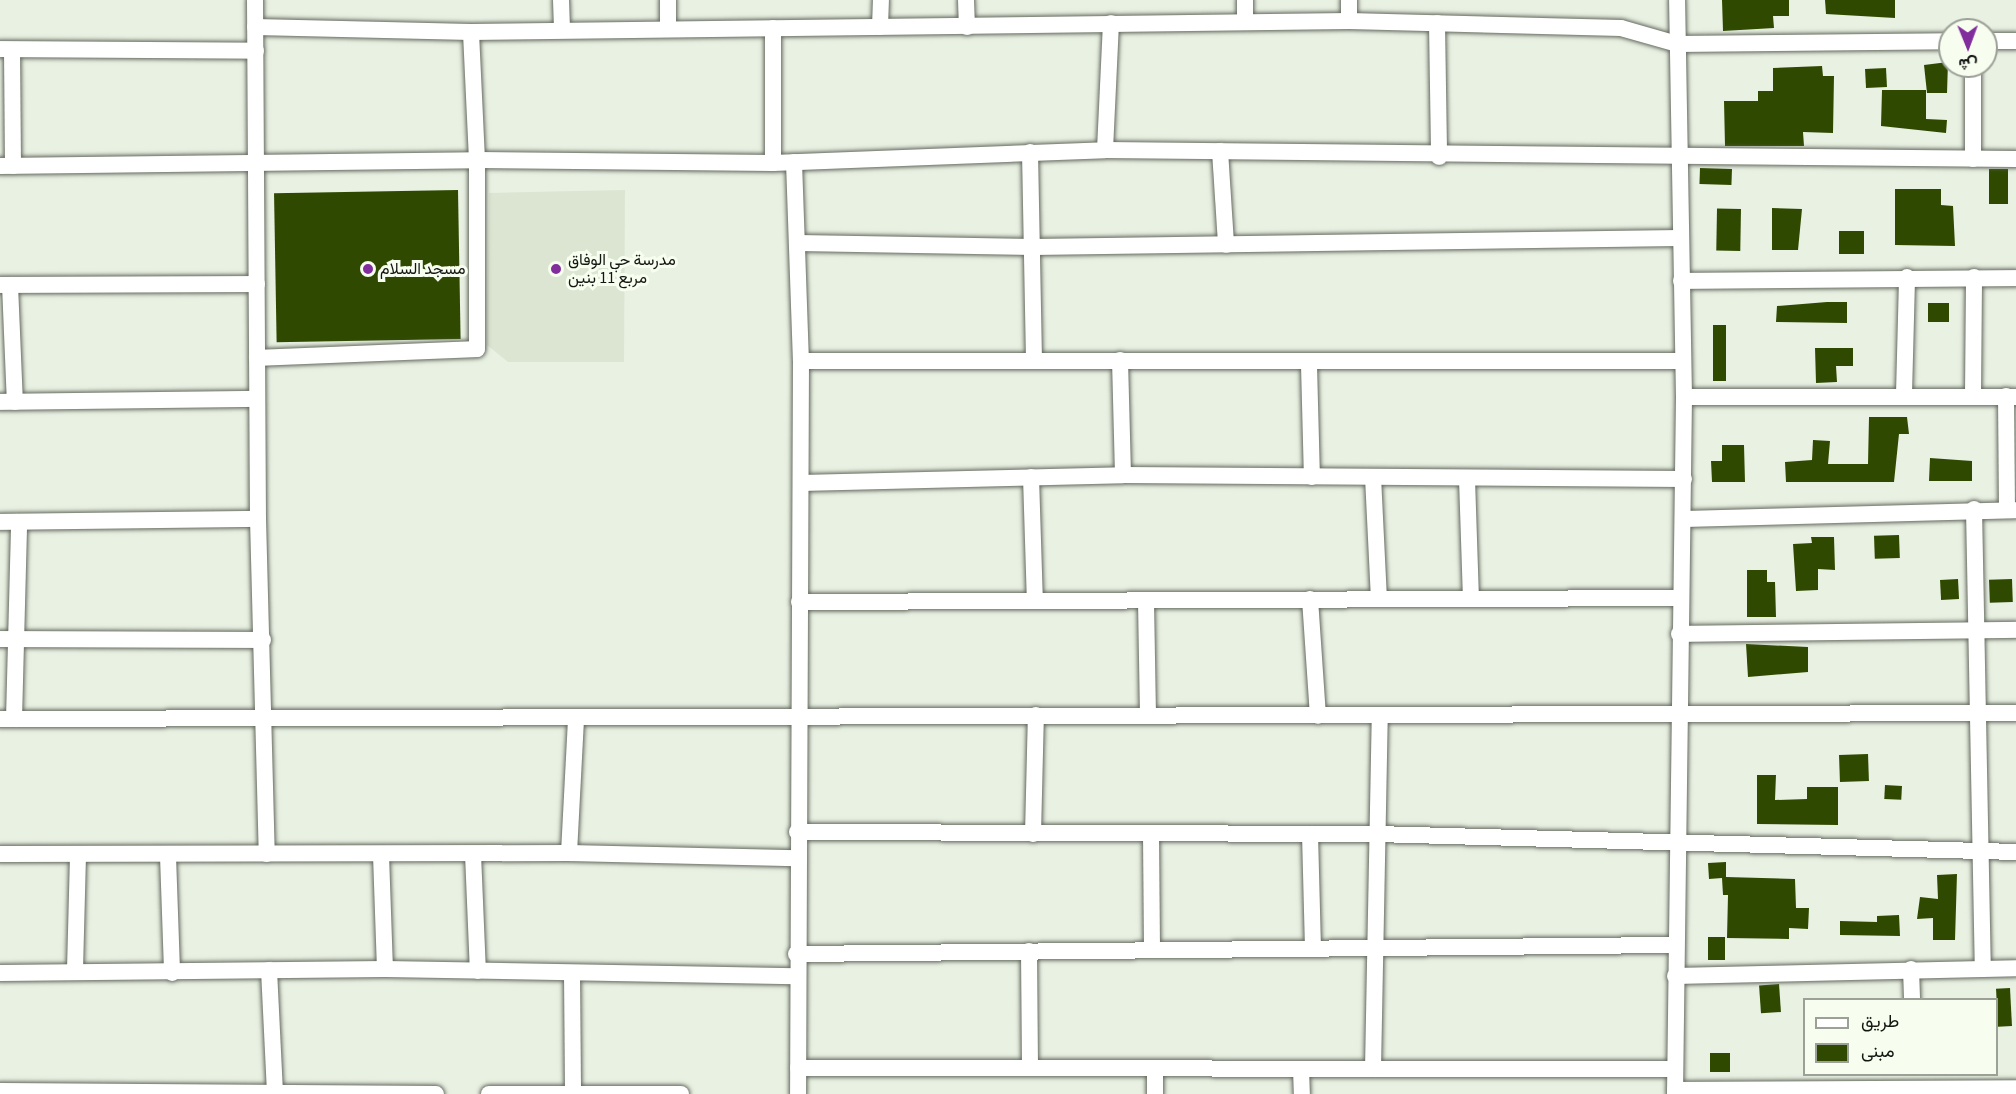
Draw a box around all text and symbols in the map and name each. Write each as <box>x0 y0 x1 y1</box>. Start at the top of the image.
north arrow <box>1938 18 1998 78</box>
text: ش <box>1958 53 1978 75</box>
place label: مدرسة حي الوفاق مربع 11 بنين <box>568 250 676 288</box>
place label: مسجد السلام <box>380 259 466 279</box>
marker: مسجد السلام <box>361 262 375 276</box>
marker: مدرسة حي الوفاق مربع 11 بنين <box>549 262 563 276</box>
legend <box>1803 998 1998 1076</box>
text: طريق <box>1861 1009 1899 1034</box>
text: مبنى <box>1861 1039 1895 1064</box>

